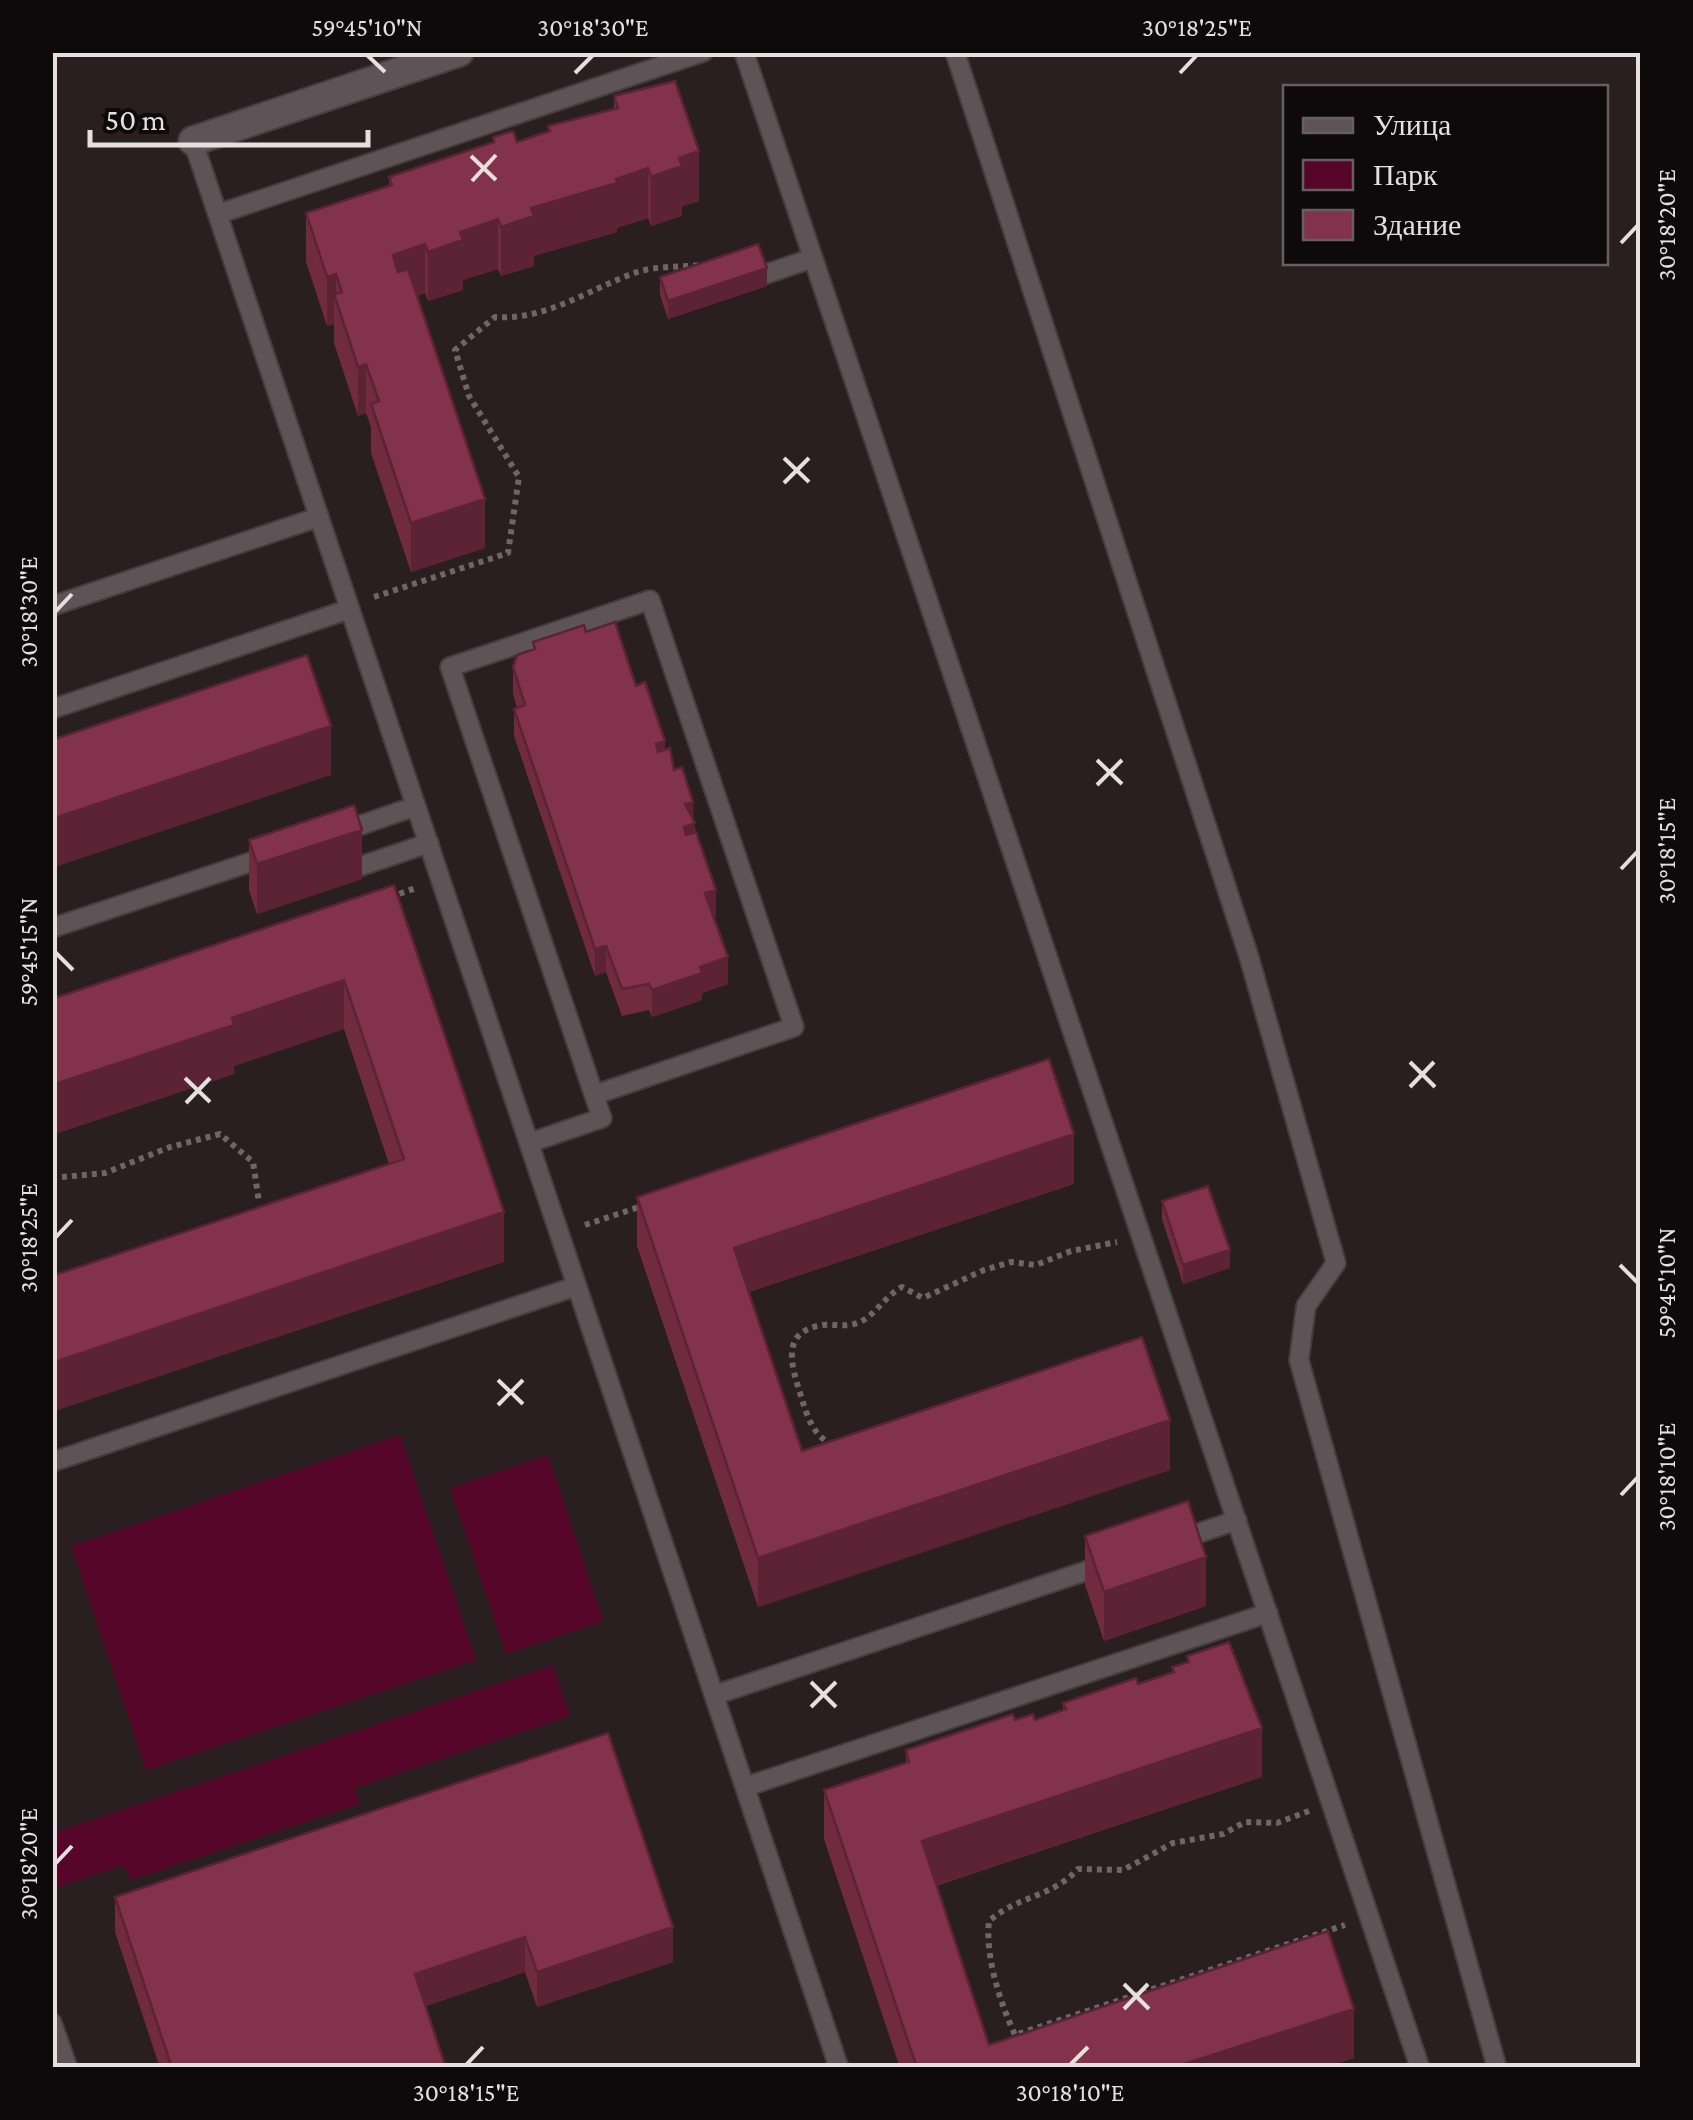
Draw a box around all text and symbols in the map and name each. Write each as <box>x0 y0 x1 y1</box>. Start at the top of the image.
text: 59°45'10"N <box>311 14 423 41</box>
text: 30°18'30"E <box>537 14 649 41</box>
text: 30°18'25"E <box>1142 14 1252 41</box>
scale bar <box>90 85 368 147</box>
legend <box>1283 85 1608 265</box>
text: 50 m <box>105 103 166 136</box>
text: Улица <box>1373 108 1451 141</box>
text: Парк <box>1373 158 1438 191</box>
text: 30°18'20"E <box>1653 169 1680 281</box>
text: Здание <box>1373 208 1461 241</box>
text: 30°18'30"E <box>15 556 42 668</box>
text: 30°18'15"E <box>1653 798 1680 904</box>
text: 59°45'15"N <box>15 898 42 1006</box>
text: 30°18'25"E <box>15 1183 42 1293</box>
text: 59°45'10"N <box>1653 1227 1680 1339</box>
text: 30°18'10"E <box>1653 1423 1680 1531</box>
text: 30°18'20"E <box>15 1808 42 1920</box>
text: 30°18'15"E <box>413 2079 519 2106</box>
text: 30°18'10"E <box>1016 2079 1124 2106</box>

